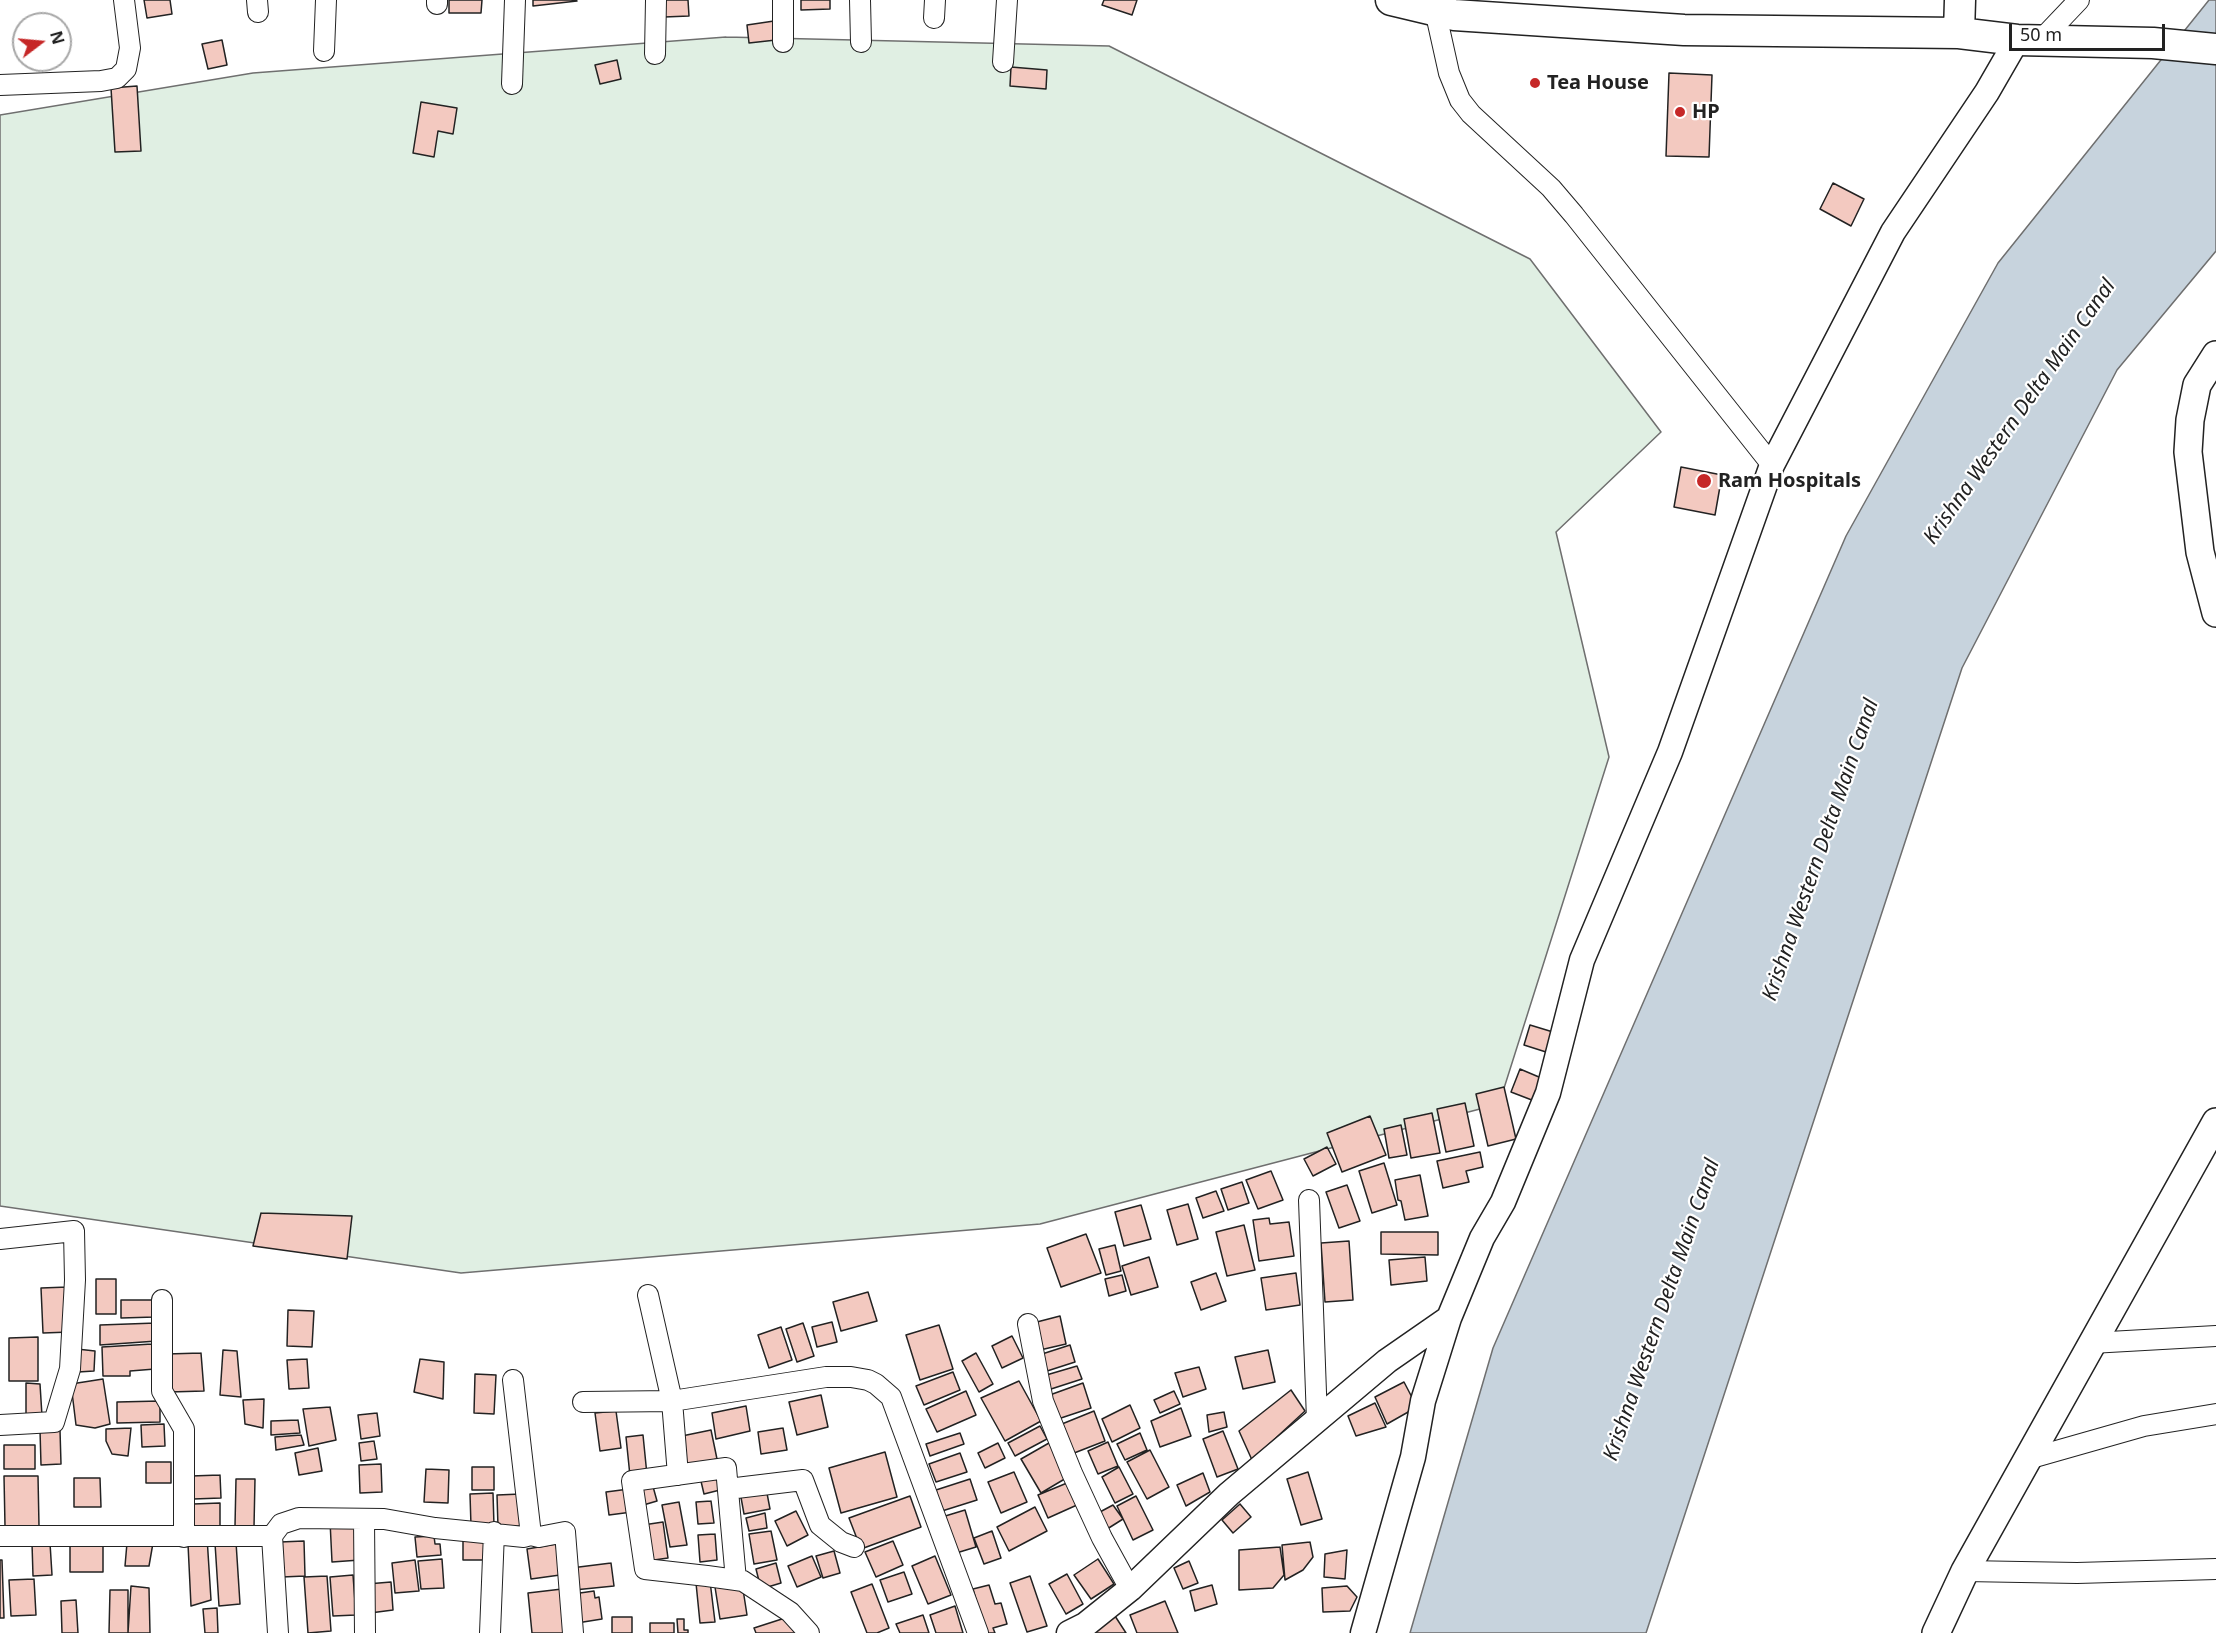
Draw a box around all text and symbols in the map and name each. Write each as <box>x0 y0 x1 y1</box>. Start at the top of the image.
north arrow <box>12 12 72 72</box>
scale bar <box>2012 12 2168 50</box>
text: 50 m <box>2020 22 2062 46</box>
text: N <box>45 28 70 47</box>
place label: Tea House <box>1547 71 1649 95</box>
marker: Tea House <box>1528 76 1542 90</box>
place label: HP <box>1692 100 1720 124</box>
marker: HP <box>1673 105 1687 119</box>
water label: Krishna Western Delta Main Canal <box>1919 275 2121 549</box>
place label: Ram Hospitals <box>1718 469 1861 493</box>
marker: Ram Hospitals <box>1695 472 1713 490</box>
water label: Krishna Western Delta Main Canal <box>1757 696 1885 1004</box>
water label: Krishna Western Delta Main Canal <box>1598 1156 1726 1464</box>

